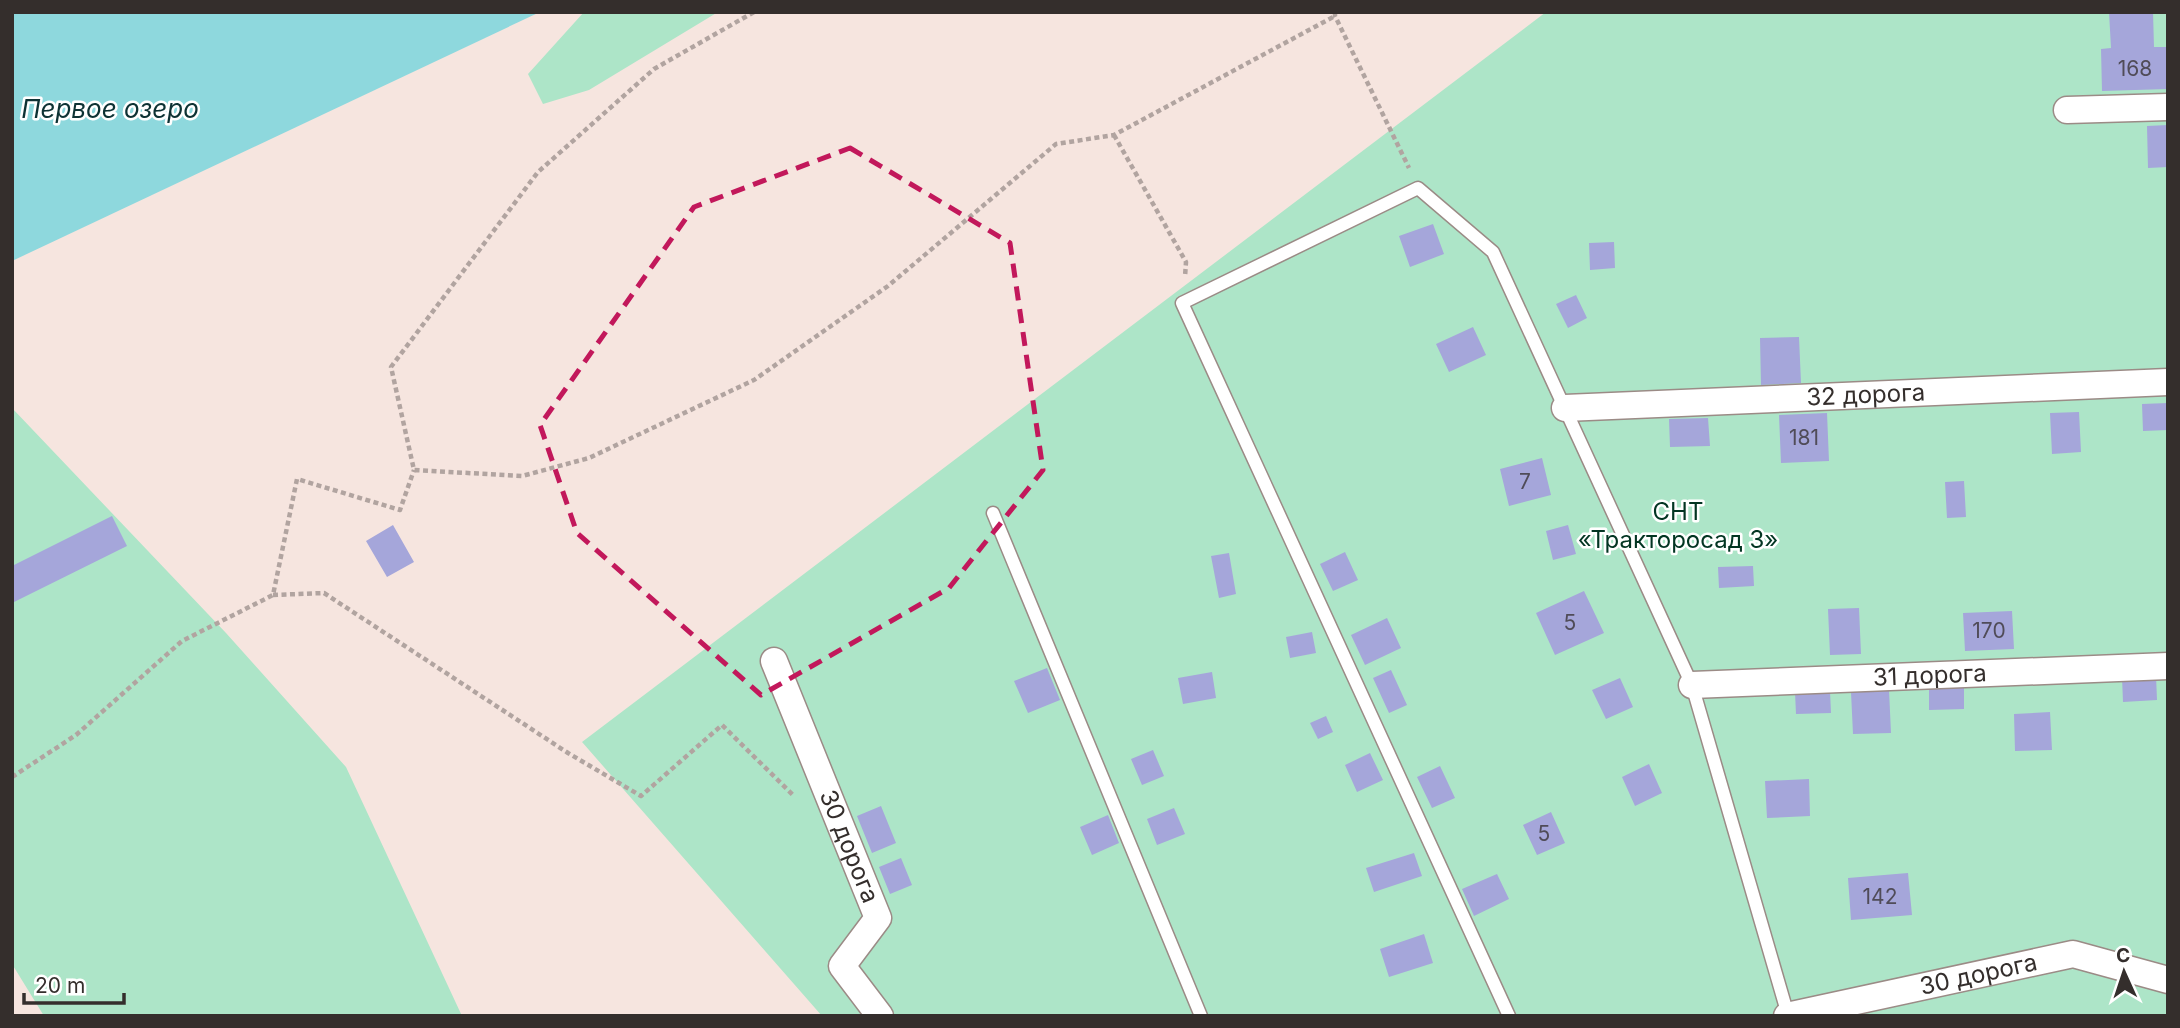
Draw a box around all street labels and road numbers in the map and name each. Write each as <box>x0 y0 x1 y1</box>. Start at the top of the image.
street label: 32 дорога <box>1806 377 1926 412</box>
street label: 31 дорога <box>1872 658 1987 692</box>
street label: 30 дорога <box>814 786 885 907</box>
street label: 30 дорога <box>1917 947 2040 1001</box>

